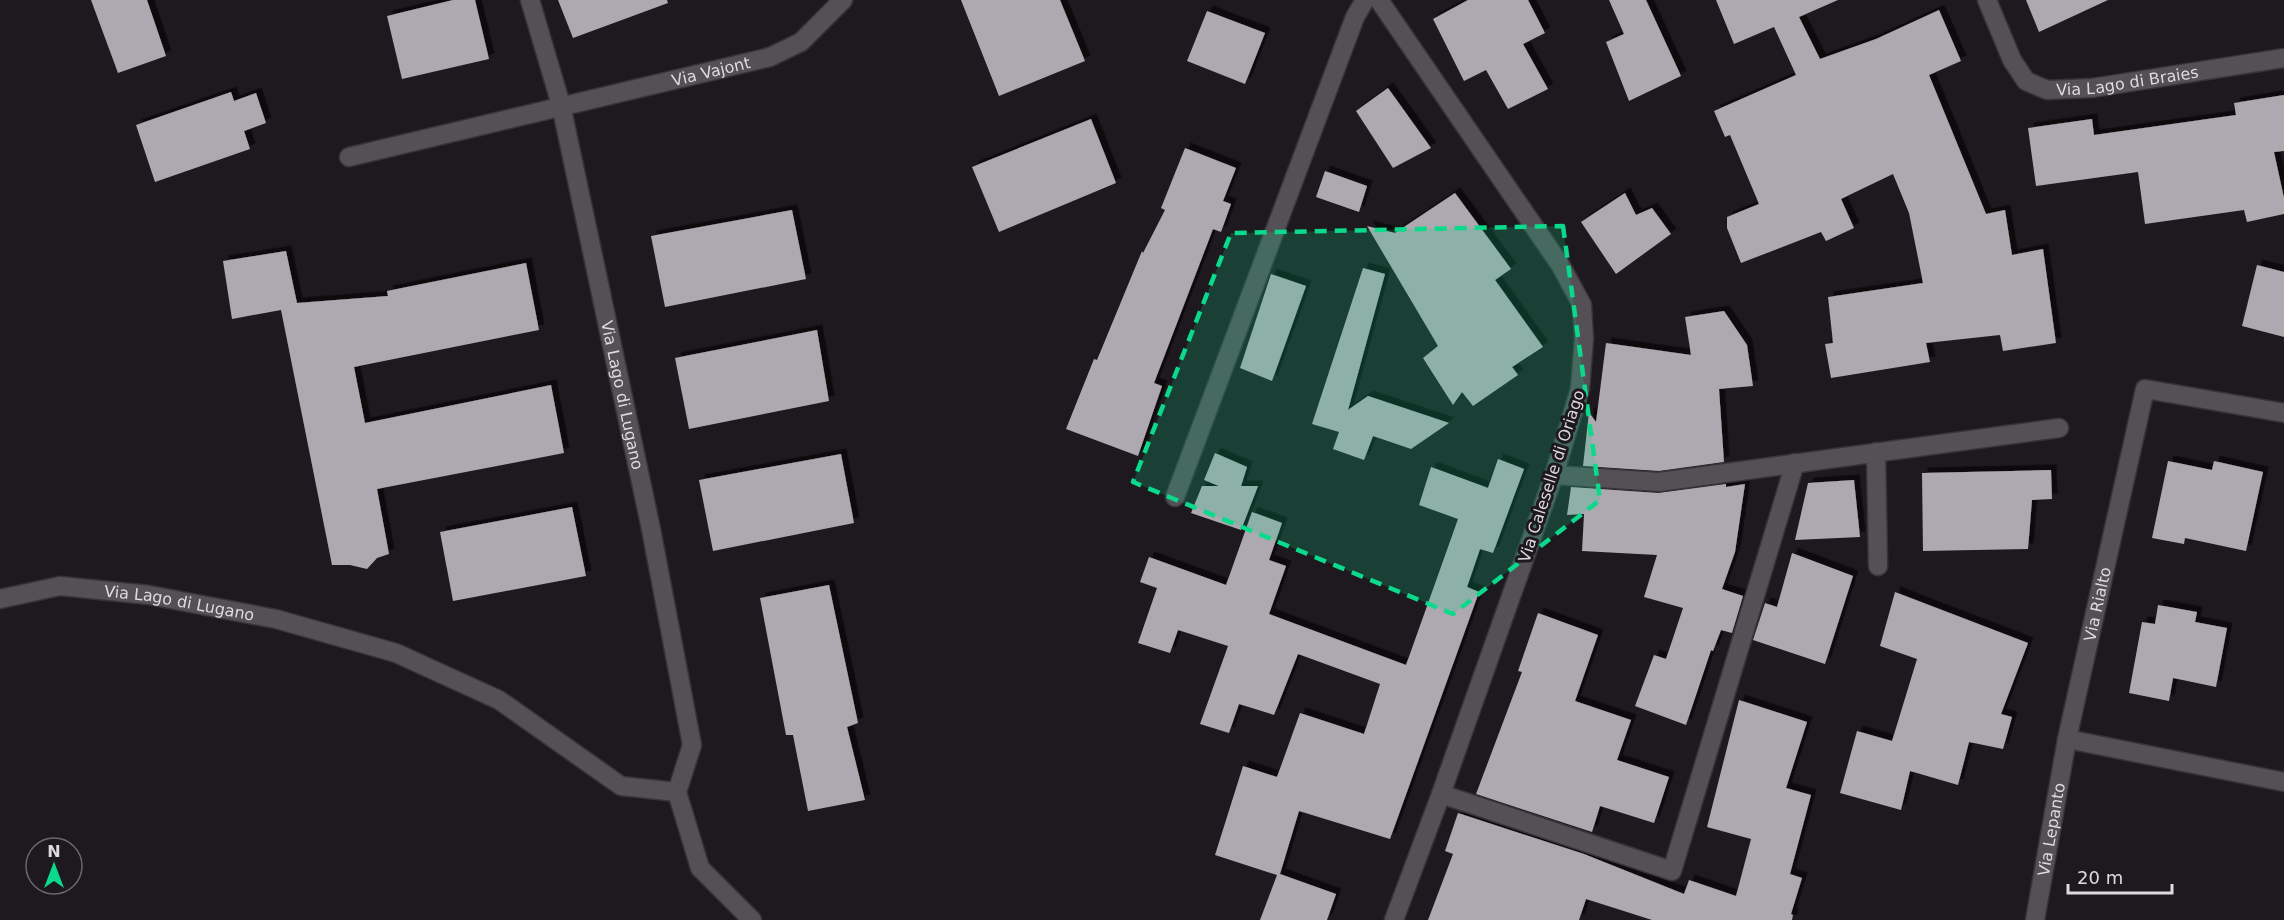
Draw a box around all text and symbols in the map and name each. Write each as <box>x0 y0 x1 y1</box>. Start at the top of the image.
street label: Via Vajont <box>670 53 752 90</box>
street label: Via Lago di Braies <box>2056 62 2200 100</box>
street label: Via Lago di Lugano <box>597 319 647 472</box>
street label: Via Caleselle di Oriago <box>1515 388 1588 565</box>
street label: Via Rialto <box>2080 565 2115 643</box>
street label: Via Lago di Lugano <box>103 582 256 625</box>
street label: Via Lepanto <box>2034 781 2069 878</box>
north arrow <box>24 836 84 896</box>
text: N <box>47 842 61 861</box>
scale bar <box>2068 857 2172 895</box>
text: 20 m <box>2077 867 2123 888</box>

